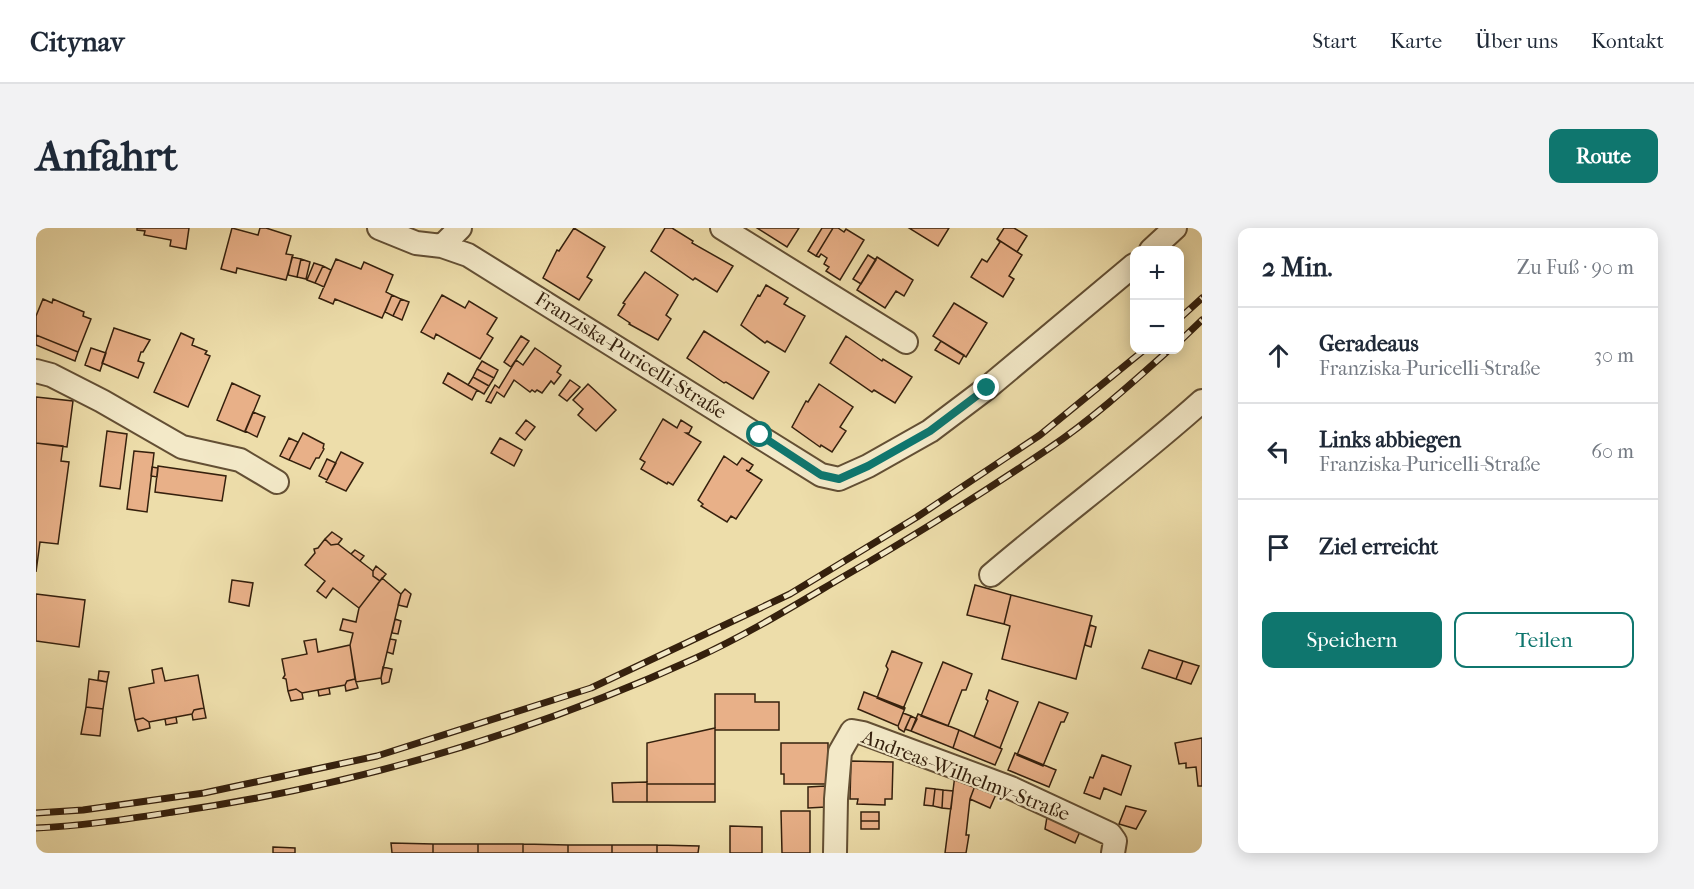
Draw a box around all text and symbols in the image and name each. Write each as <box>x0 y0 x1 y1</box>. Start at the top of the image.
text: Citynav <box>30 25 124 58</box>
text: Start <box>1312 29 1357 53</box>
text: Karte <box>1390 29 1442 53</box>
text: Über uns <box>1475 29 1558 53</box>
text: Kontakt <box>1591 29 1664 53</box>
button: Route <box>1549 129 1658 183</box>
text: Anfahrt <box>36 132 178 181</box>
map controls <box>1130 246 1184 354</box>
button: + <box>1130 246 1184 300</box>
text: 2 Min. <box>1262 252 1333 283</box>
text: Zu Fuß · 90 m <box>1517 256 1634 279</box>
street label: Franziska-Puricelli-Straße <box>531 287 731 424</box>
button: − <box>1130 300 1184 354</box>
text: Geradeaus <box>1319 331 1419 357</box>
icon: ahead <box>1262 339 1295 372</box>
text: 30 m <box>1594 344 1634 367</box>
text: Franziska-Puricelli-Straße <box>1319 357 1540 380</box>
route end <box>973 374 999 400</box>
route start <box>746 421 772 447</box>
text: Links abbiegen <box>1319 427 1461 453</box>
icon: left <box>1262 435 1295 468</box>
text: 60 m <box>1591 440 1634 463</box>
text: Franziska-Puricelli-Straße <box>1319 453 1540 476</box>
icon: arrive <box>1262 531 1295 564</box>
text: Ziel erreicht <box>1319 534 1438 560</box>
button: Speichern <box>1262 612 1442 668</box>
button: Teilen <box>1454 612 1634 668</box>
street label: Andreas-Wilhelmy-Straße <box>858 725 1073 826</box>

